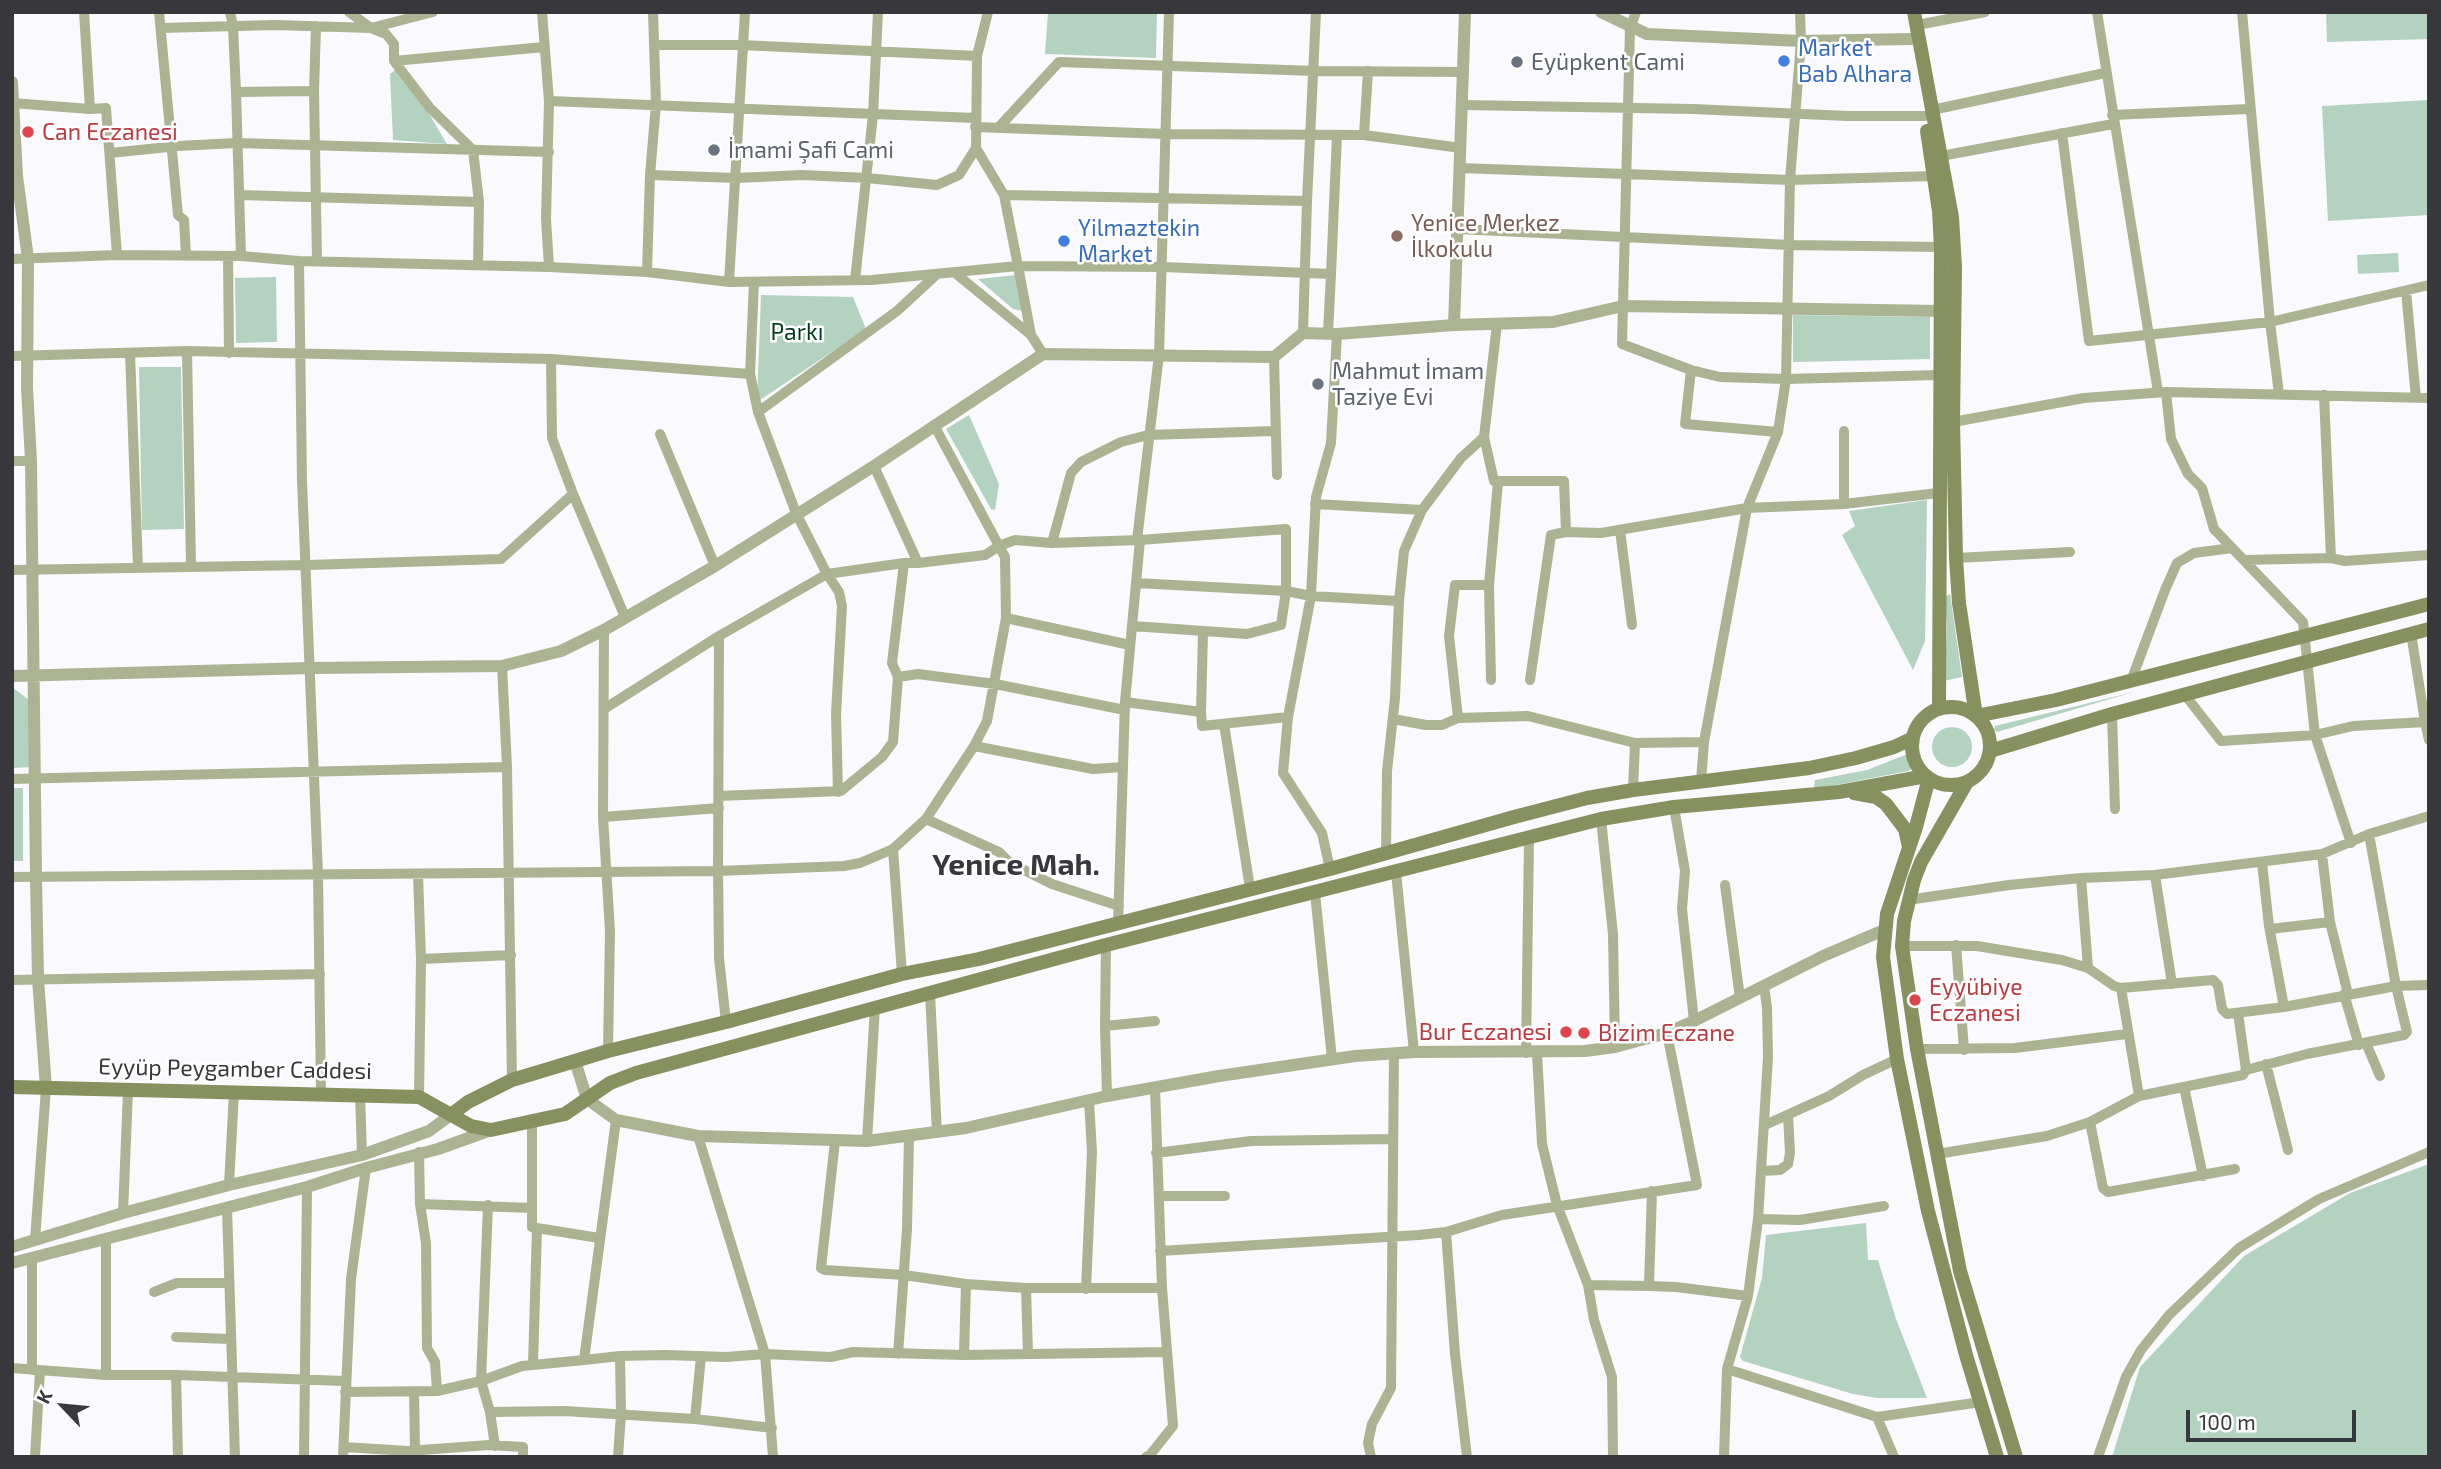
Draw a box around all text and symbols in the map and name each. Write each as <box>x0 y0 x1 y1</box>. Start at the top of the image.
place label: Market Bab Alhara <box>1798 34 1912 88</box>
place label: Eyüpkent Cami <box>1531 48 1685 76</box>
marker: Market Bab Alhara <box>1776 53 1792 69</box>
marker: Eyüpkent Cami <box>1509 54 1525 70</box>
place label: Can Eczanesi <box>42 118 178 146</box>
marker: Can Eczanesi <box>20 124 36 140</box>
place label: İmami Şafi Cami <box>728 136 894 164</box>
marker: İmami Şafi Cami <box>706 142 722 158</box>
place label: Yenice Merkez İlkokulu <box>1411 209 1560 263</box>
place label: Yilmaztekin Market <box>1078 214 1200 268</box>
marker: Yenice Merkez İlkokulu <box>1389 228 1405 244</box>
marker: Yilmaztekin Market <box>1056 233 1072 249</box>
park label: Parkı <box>771 318 823 346</box>
place label: Mahmut İmam Taziye Evi <box>1332 357 1484 411</box>
marker: Mahmut İmam Taziye Evi <box>1310 376 1326 392</box>
district label: Yenice Mah. <box>932 847 1100 883</box>
place label: Eyyübiye Eczanesi <box>1929 973 2023 1027</box>
marker: Eyyübiye Eczanesi <box>1907 992 1923 1008</box>
place label: Bur Eczanesi <box>1419 1018 1552 1046</box>
place label: Bizim Eczane <box>1598 1019 1735 1047</box>
marker: Bur Eczanesi <box>1558 1024 1574 1040</box>
marker: Bizim Eczane <box>1576 1025 1592 1041</box>
street label: Eyyüp Peygamber Caddesi <box>98 1053 372 1085</box>
north arrow <box>28 1371 98 1441</box>
text: K <box>31 1386 57 1407</box>
scale bar <box>2189 1396 2359 1440</box>
text: 100 m <box>2199 1409 2256 1434</box>

